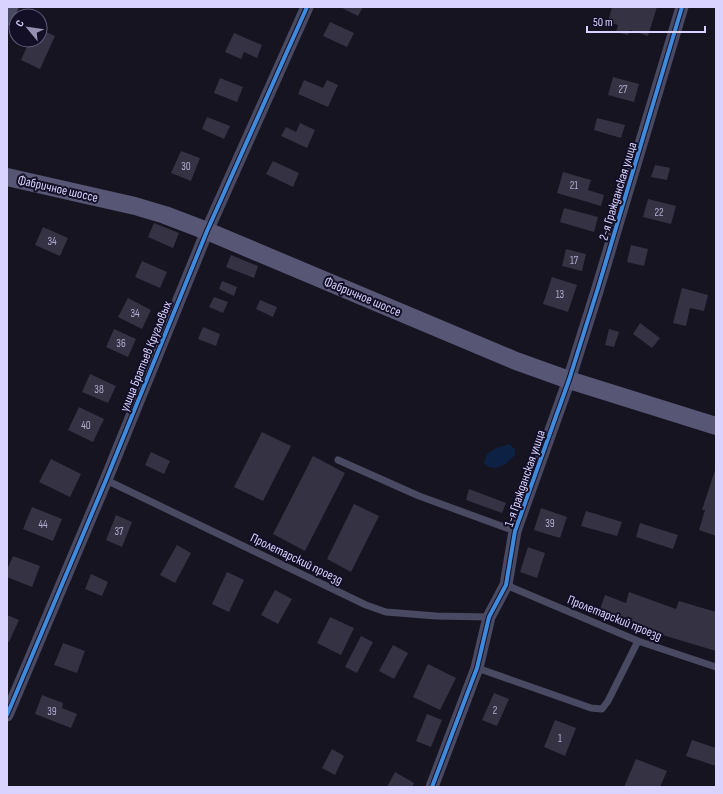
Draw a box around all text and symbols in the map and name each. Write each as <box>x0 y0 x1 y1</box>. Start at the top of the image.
north arrow <box>8 8 48 48</box>
scale bar <box>587 8 705 34</box>
text: 50 m <box>593 15 613 30</box>
text: С <box>13 17 27 29</box>
house number: 27 <box>619 83 628 96</box>
street label: 2-я Гражданская улица <box>595 140 640 242</box>
house number: 30 <box>181 160 191 173</box>
street label: Фабричное шоссе <box>16 172 99 206</box>
house number: 21 <box>570 179 578 192</box>
house number: 22 <box>654 206 664 219</box>
house number: 34 <box>47 235 57 248</box>
house number: 17 <box>570 254 579 267</box>
street label: Фабричное шоссе <box>322 274 403 320</box>
house number: 13 <box>556 288 565 301</box>
street label: улица Братьев Кругловых <box>116 299 175 414</box>
house number: 34 <box>130 307 140 320</box>
house number: 36 <box>116 337 126 350</box>
house number: 38 <box>94 383 104 396</box>
house number: 40 <box>81 419 91 432</box>
street label: 1-я Гражданская улица <box>501 428 549 529</box>
house number: 39 <box>545 517 555 530</box>
house number: 44 <box>38 518 48 531</box>
house number: 37 <box>114 525 124 538</box>
street label: Пролетарский проезд <box>248 530 345 588</box>
street label: Пролетарский проезд <box>565 592 664 644</box>
house number: 2 <box>493 704 498 717</box>
house number: 39 <box>47 705 57 718</box>
house number: 1 <box>558 732 562 745</box>

